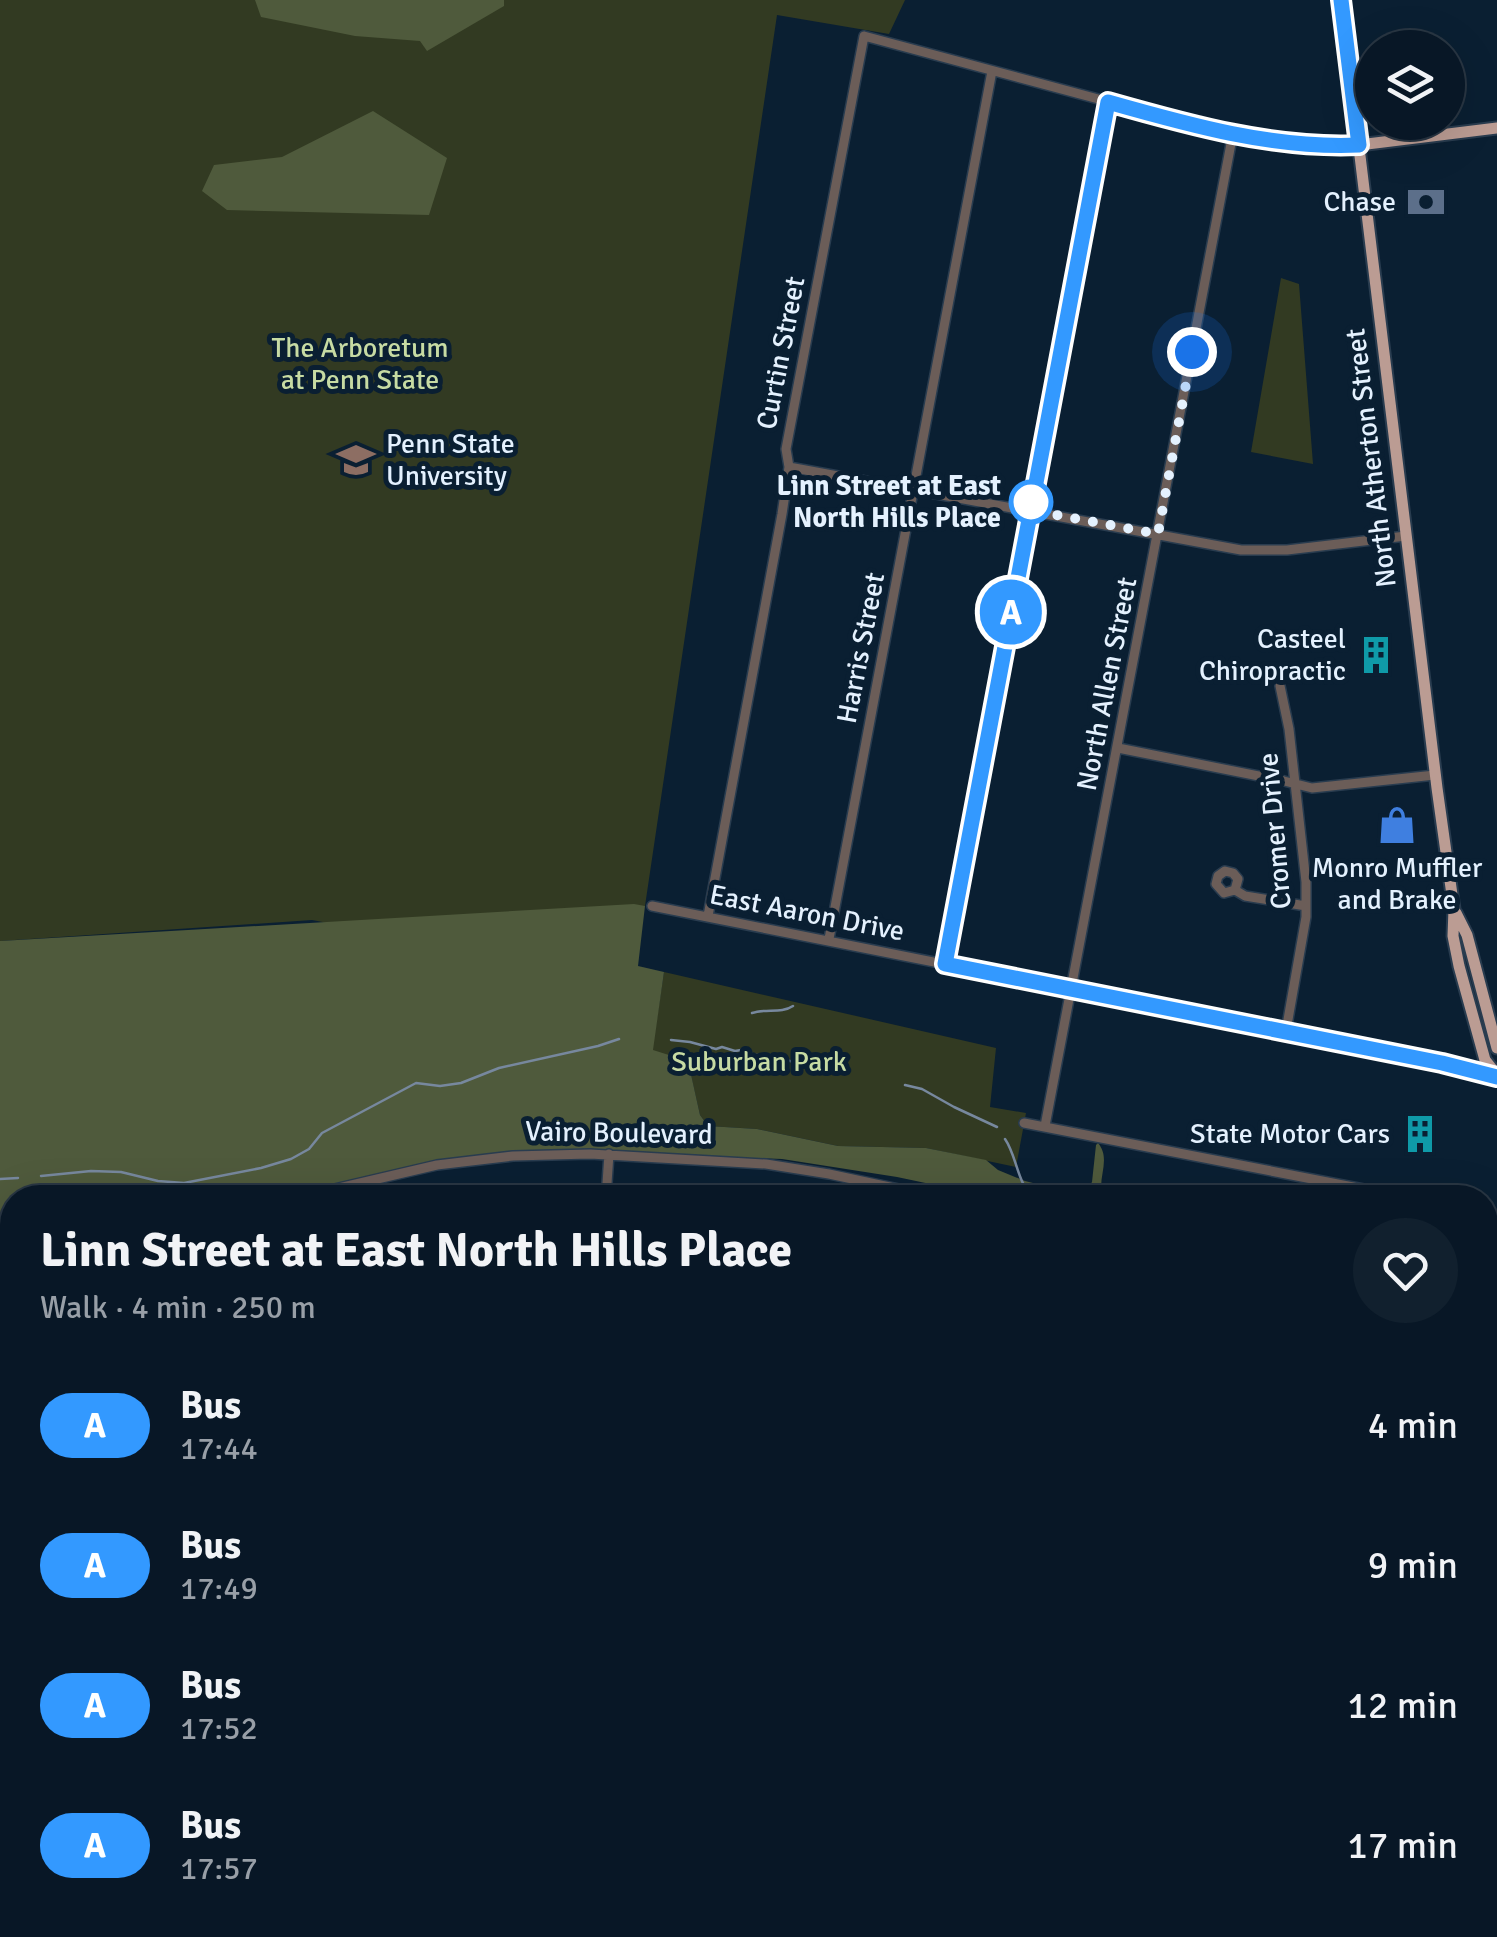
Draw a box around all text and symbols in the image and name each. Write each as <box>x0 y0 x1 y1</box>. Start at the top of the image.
map controls <box>1355 30 1465 140</box>
button: layers <box>1355 30 1465 140</box>
bank icon: Chase <box>1405 181 1447 223</box>
place label: Chase <box>1323 185 1396 219</box>
street label: Curtin Street <box>750 274 813 432</box>
street label: North Atherton Street <box>1338 326 1404 589</box>
your location <box>1167 327 1217 377</box>
park label: The Arboretum at Penn State <box>271 331 449 397</box>
place label: Penn State University <box>386 427 515 493</box>
school or university icon: Penn State University <box>335 439 377 481</box>
place label: Linn Street at East North Hills Place <box>776 469 1002 535</box>
marker: Linn Street at East North Hills Place <box>1010 481 1052 523</box>
street label: Harris Street <box>830 569 892 726</box>
street label: North Allen Street <box>1070 574 1144 794</box>
line badge: A <box>978 580 1044 644</box>
text: A <box>1000 591 1022 634</box>
place label: Casteel Chiropractic <box>1199 622 1346 688</box>
building icon: Casteel Chiropractic <box>1355 634 1397 676</box>
street label: Cromer Drive <box>1251 751 1299 911</box>
shop icon: Monro Muffler and Brake <box>1376 804 1418 846</box>
place label: Monro Muffler and Brake <box>1312 851 1483 917</box>
street label: East Aaron Drive <box>707 877 907 949</box>
park label: Suburban Park <box>671 1045 847 1079</box>
building icon: State Motor Cars <box>1399 1113 1441 1155</box>
street label: Vairo Boulevard <box>525 1114 713 1152</box>
place label: State Motor Cars <box>1190 1117 1390 1151</box>
button: heart <box>1353 1218 1458 1323</box>
text: Linn Street at East North Hills Place <box>40 1221 792 1280</box>
text: Walk · 4 min · 250 m <box>40 1288 316 1327</box>
text: Bus <box>180 1382 241 1429</box>
text: 4 min <box>1368 1402 1458 1449</box>
text: A <box>84 1404 106 1447</box>
text: 17:44 <box>180 1429 258 1468</box>
text: Bus <box>180 1522 241 1569</box>
text: 9 min <box>1368 1542 1458 1589</box>
text: A <box>84 1544 106 1587</box>
text: 17:49 <box>180 1569 258 1608</box>
text: Bus <box>180 1662 241 1709</box>
text: 12 min <box>1347 1682 1458 1729</box>
text: A <box>84 1684 106 1727</box>
text: 17:52 <box>180 1709 258 1748</box>
text: Bus <box>180 1802 241 1849</box>
text: 17 min <box>1347 1822 1458 1869</box>
text: A <box>84 1824 106 1867</box>
text: 17:57 <box>180 1849 258 1888</box>

